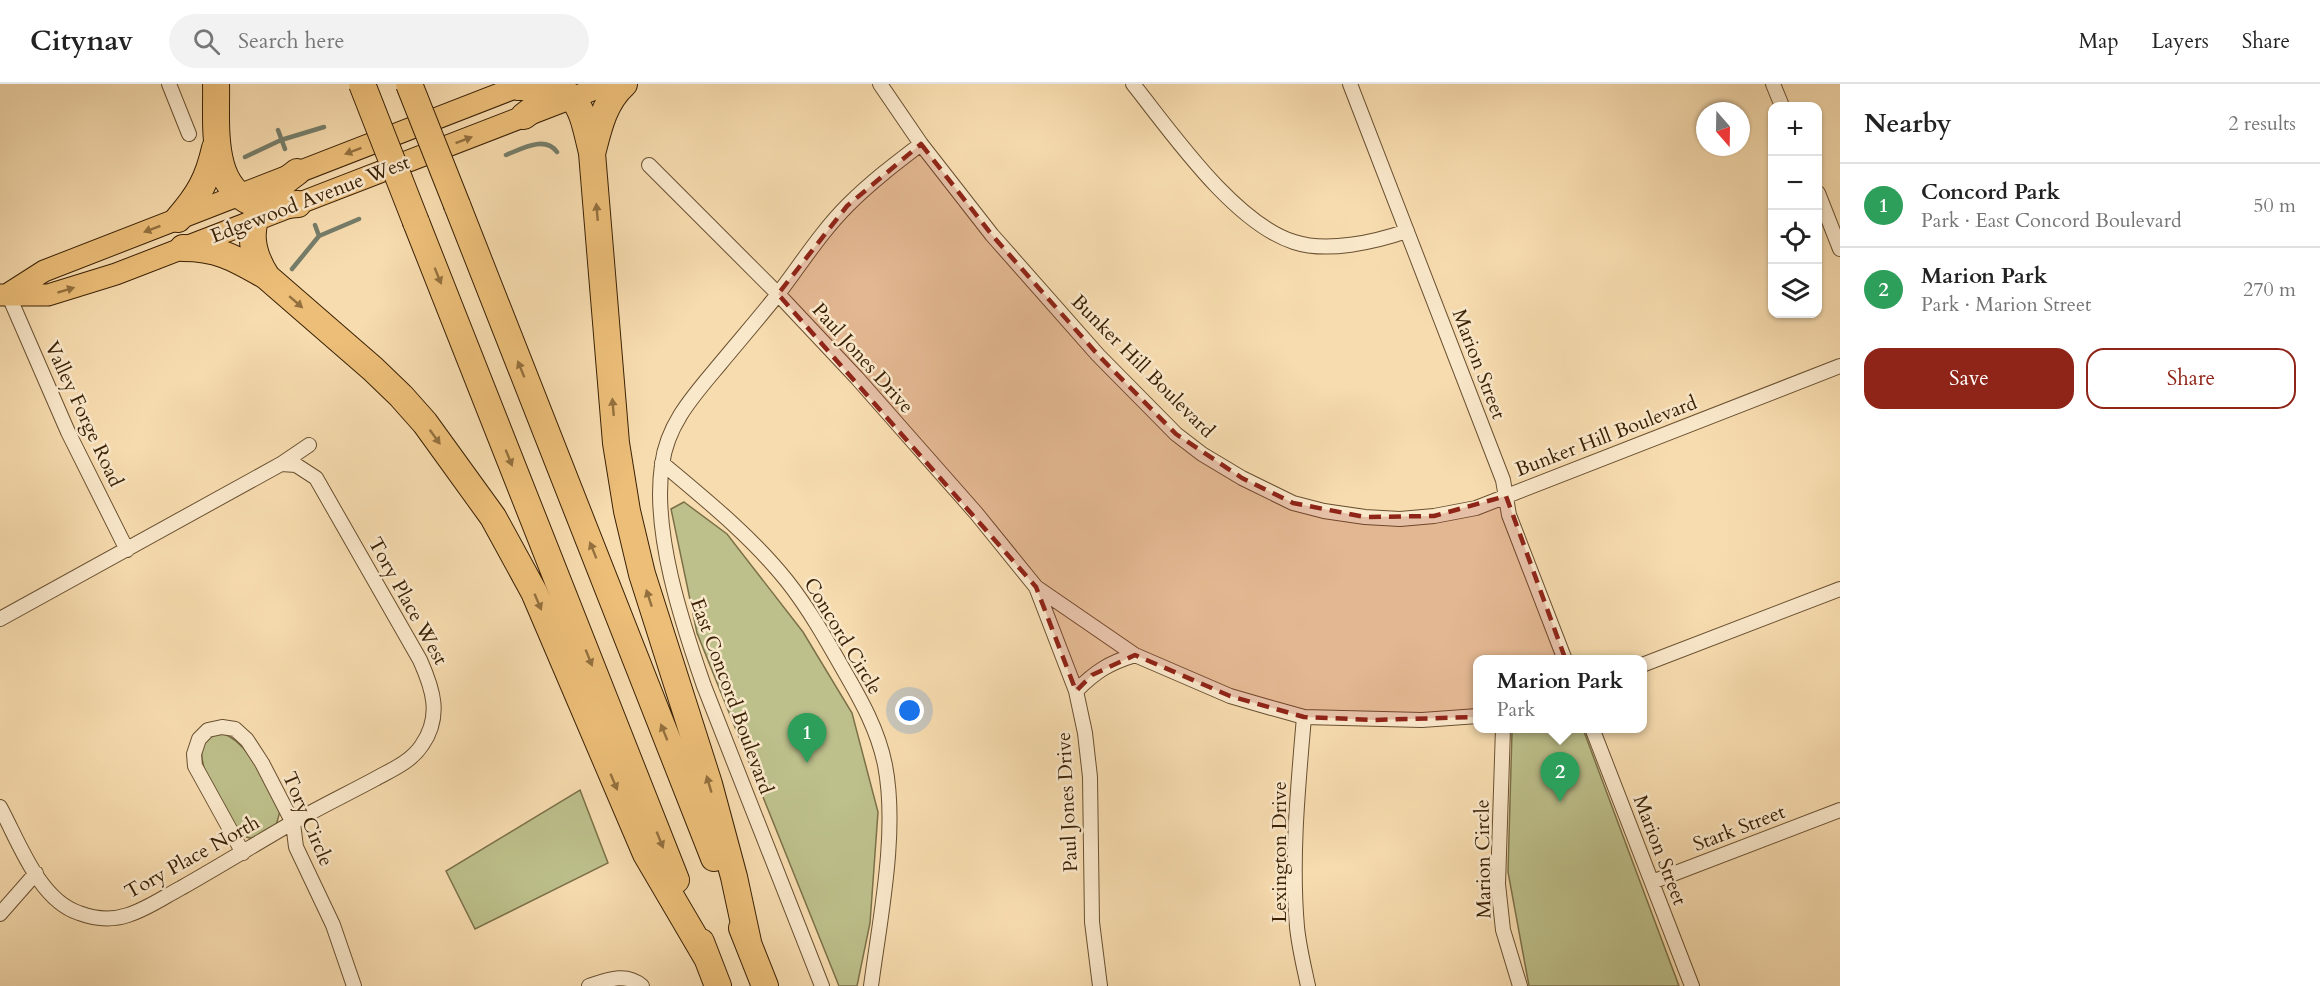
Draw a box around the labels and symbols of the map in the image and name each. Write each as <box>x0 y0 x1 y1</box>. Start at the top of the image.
north arrow <box>1696 102 1750 156</box>
one-way arrow <box>456 134 474 144</box>
one-way arrow <box>344 146 362 156</box>
street label: Edgewood Avenue West <box>207 148 414 249</box>
one-way arrow <box>593 203 602 222</box>
one-way arrow <box>143 224 161 234</box>
one-way arrow <box>434 267 443 285</box>
one-way arrow <box>57 285 75 294</box>
street label: Bunker Hill Boulevard <box>1065 288 1221 444</box>
one-way arrow <box>288 295 303 309</box>
street label: Paul Jones Drive <box>806 297 920 419</box>
street label: Marion Street <box>1446 305 1513 424</box>
street label: Valley Forge Road <box>38 337 130 491</box>
one-way arrow <box>516 360 525 378</box>
street label: Bunker Hill Boulevard <box>1511 389 1701 483</box>
one-way arrow <box>609 397 618 416</box>
one-way arrow <box>429 429 441 445</box>
one-way arrow <box>505 449 515 467</box>
street label: Tory Place West <box>362 532 455 670</box>
one-way arrow <box>588 541 597 559</box>
street label: Concord Circle <box>797 572 889 700</box>
one-way arrow <box>644 589 654 607</box>
one-way arrow <box>534 593 543 611</box>
street label: East Concord Boulevard <box>684 594 780 798</box>
one-way arrow <box>584 650 594 668</box>
your location <box>895 696 924 725</box>
pin: 1 <box>788 714 826 763</box>
one-way arrow <box>659 722 669 740</box>
street label: Paul Jones Drive <box>1050 731 1084 873</box>
pin: 2 <box>1540 752 1580 802</box>
street label: Tory Circle <box>276 768 340 870</box>
one-way arrow <box>609 773 619 791</box>
one-way arrow <box>704 775 713 793</box>
street label: Lexington Drive <box>1266 781 1293 923</box>
street label: Marion Street <box>1627 791 1694 910</box>
street label: Stark Street <box>1689 798 1790 858</box>
street label: Marion Circle <box>1468 799 1498 919</box>
street label: Tory Place North <box>120 809 264 905</box>
one-way arrow <box>656 831 665 849</box>

